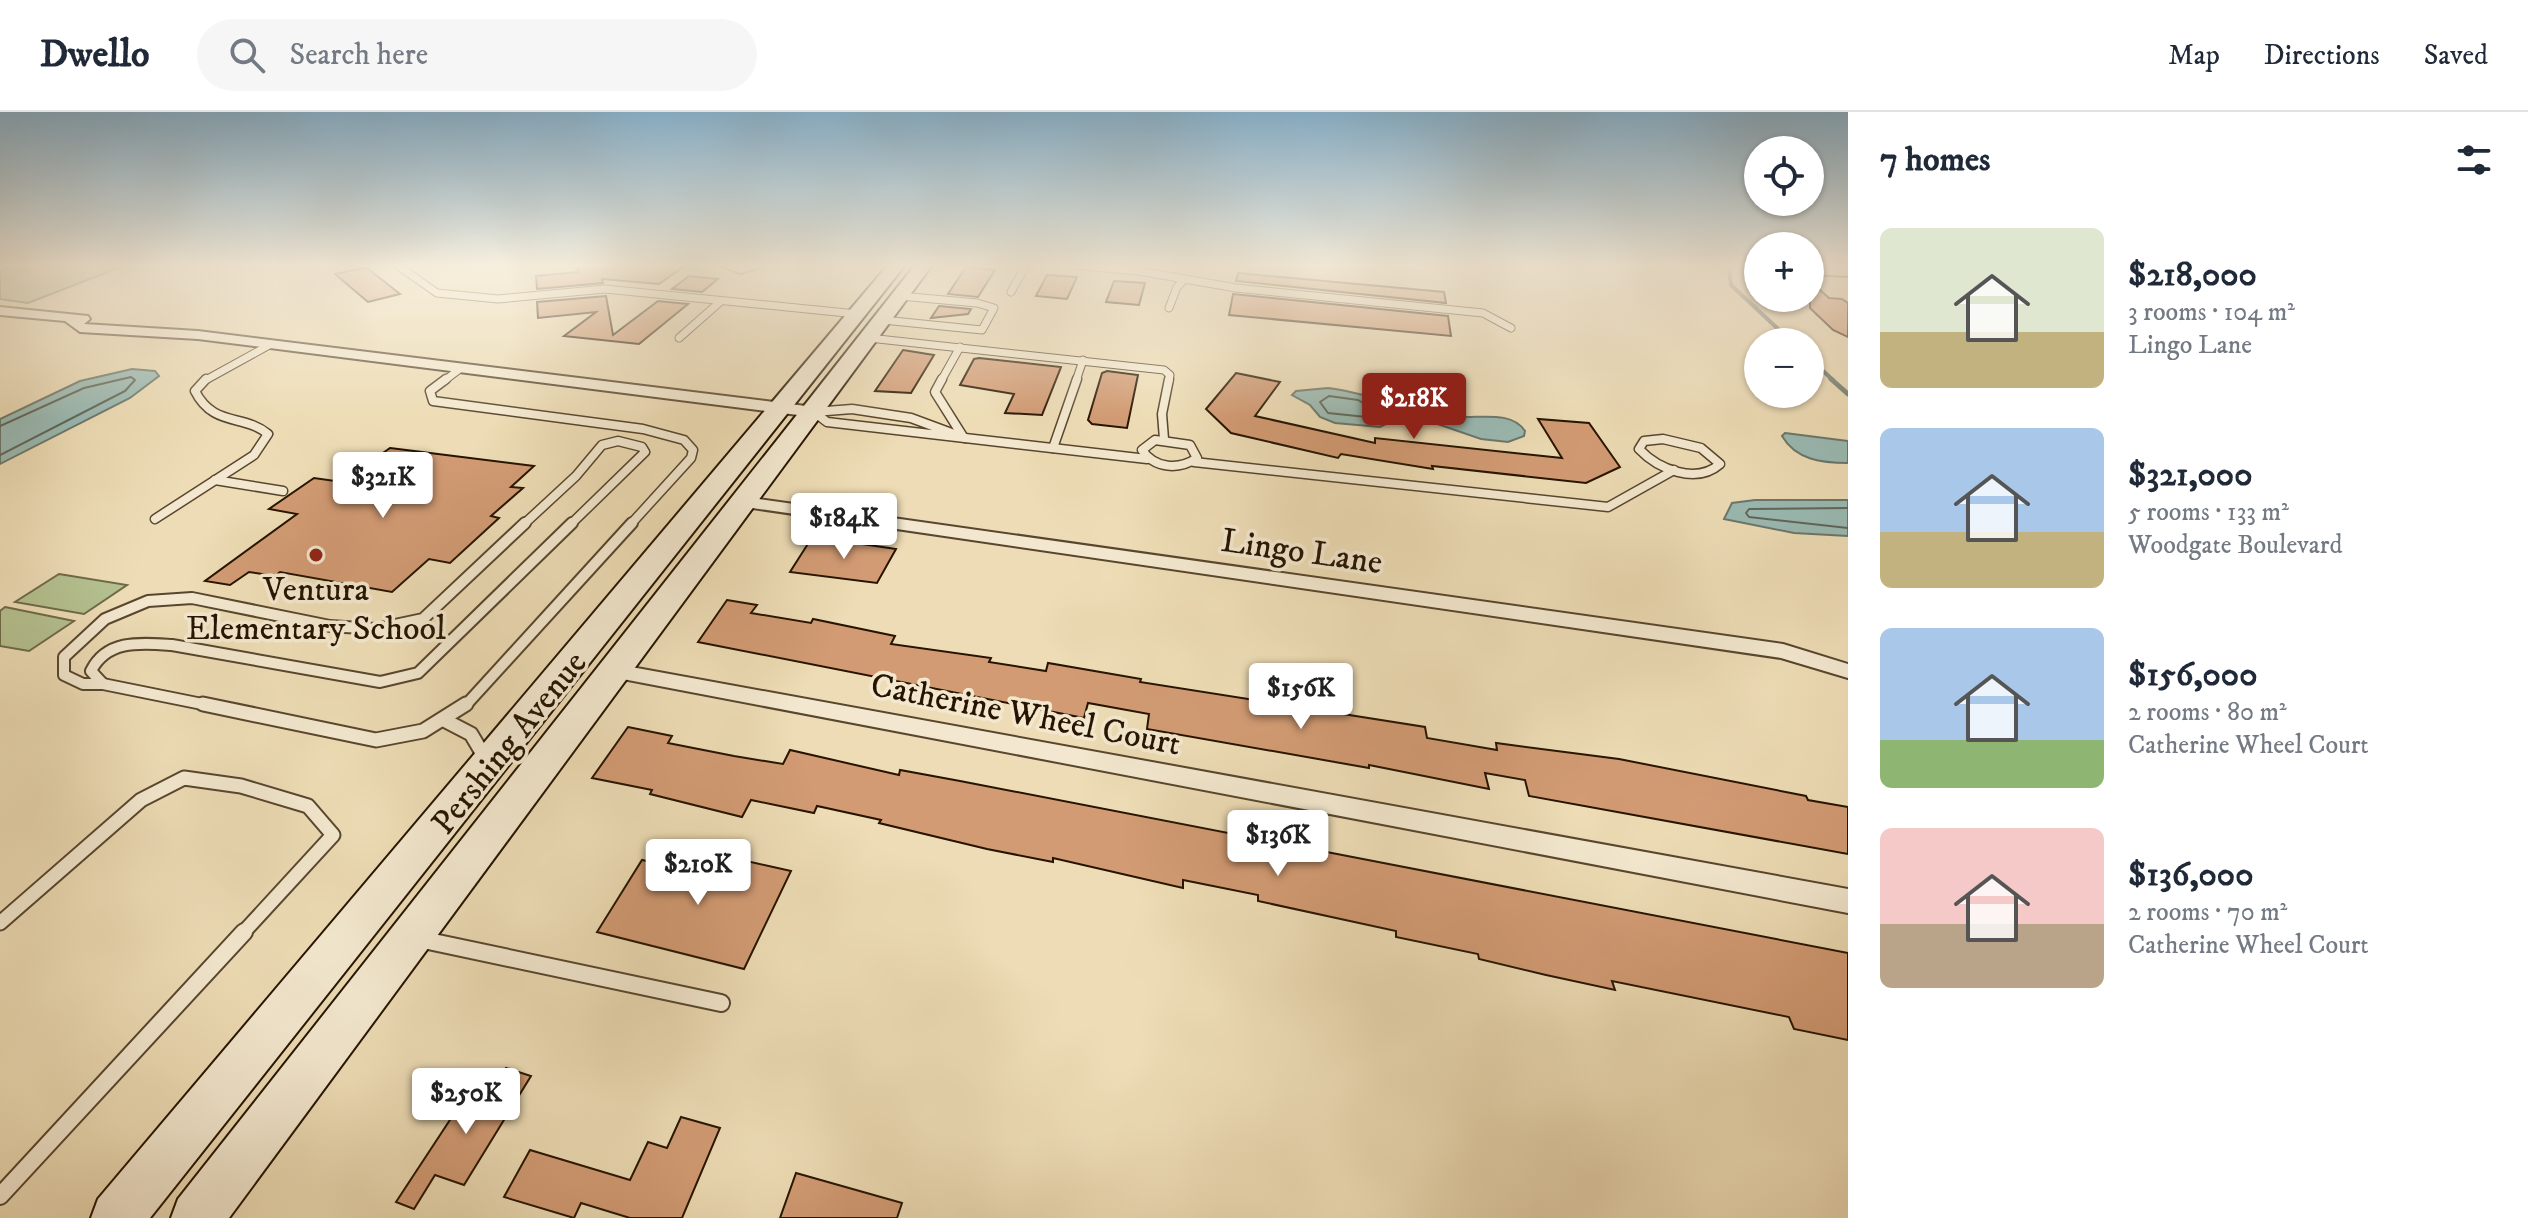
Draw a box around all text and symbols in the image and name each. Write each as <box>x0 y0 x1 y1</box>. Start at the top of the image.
search box <box>197 19 757 91</box>
text: Dwello <box>40 31 149 79</box>
icon: search <box>225 33 269 77</box>
text: Search here <box>289 37 428 74</box>
text: Map <box>2168 38 2220 73</box>
text: Directions <box>2264 38 2380 73</box>
text: Saved <box>2424 38 2488 73</box>
map controls <box>1744 136 1824 408</box>
button: locate <box>1744 136 1824 216</box>
icon: filters <box>2452 138 2496 182</box>
text: 7 homes <box>1880 139 1990 181</box>
button: + <box>1744 232 1824 312</box>
text: $218,000 <box>2128 254 2257 296</box>
icon: home <box>1944 260 2040 356</box>
text: 3 rooms · 104 m² <box>2128 296 2295 329</box>
button: − <box>1744 328 1824 408</box>
text: Lingo Lane <box>2128 329 2252 362</box>
pin: $218K <box>1358 373 1470 441</box>
text: $218K <box>1380 382 1448 415</box>
pin: $321K <box>327 452 439 520</box>
text: $321,000 <box>2128 454 2252 496</box>
icon: home <box>1944 460 2040 556</box>
text: $321K <box>351 461 415 494</box>
pin: $184K <box>788 493 900 561</box>
text: 5 rooms · 133 m² <box>2128 496 2289 529</box>
text: $184K <box>809 502 879 535</box>
street label: Lingo Lane <box>1219 520 1385 584</box>
text: Woodgate Boulevard <box>2128 529 2342 562</box>
marker: Ventura Elementary School <box>307 546 325 564</box>
place label: Ventura Elementary School <box>186 569 447 650</box>
street label: Pershing Avenue <box>423 643 596 843</box>
text: $156,000 <box>2128 654 2257 696</box>
icon: home <box>1944 660 2040 756</box>
pin: $156K <box>1245 663 1357 731</box>
street label: Catherine Wheel Court <box>867 664 1184 766</box>
text: $156K <box>1267 672 1335 705</box>
text: 2 rooms · 80 m² <box>2128 696 2287 729</box>
text: Catherine Wheel Court <box>2128 729 2369 762</box>
pin: $136K <box>1222 810 1334 878</box>
text: $136K <box>1245 819 1311 852</box>
pin: $210K <box>642 839 754 907</box>
text: $210K <box>664 848 732 881</box>
text: $136,000 <box>2128 854 2253 896</box>
icon: home <box>1944 860 2040 956</box>
text: 2 rooms · 70 m² <box>2128 896 2287 929</box>
text: Catherine Wheel Court <box>2128 929 2369 962</box>
pin: $250K <box>410 1068 522 1136</box>
text: $250K <box>430 1077 502 1110</box>

